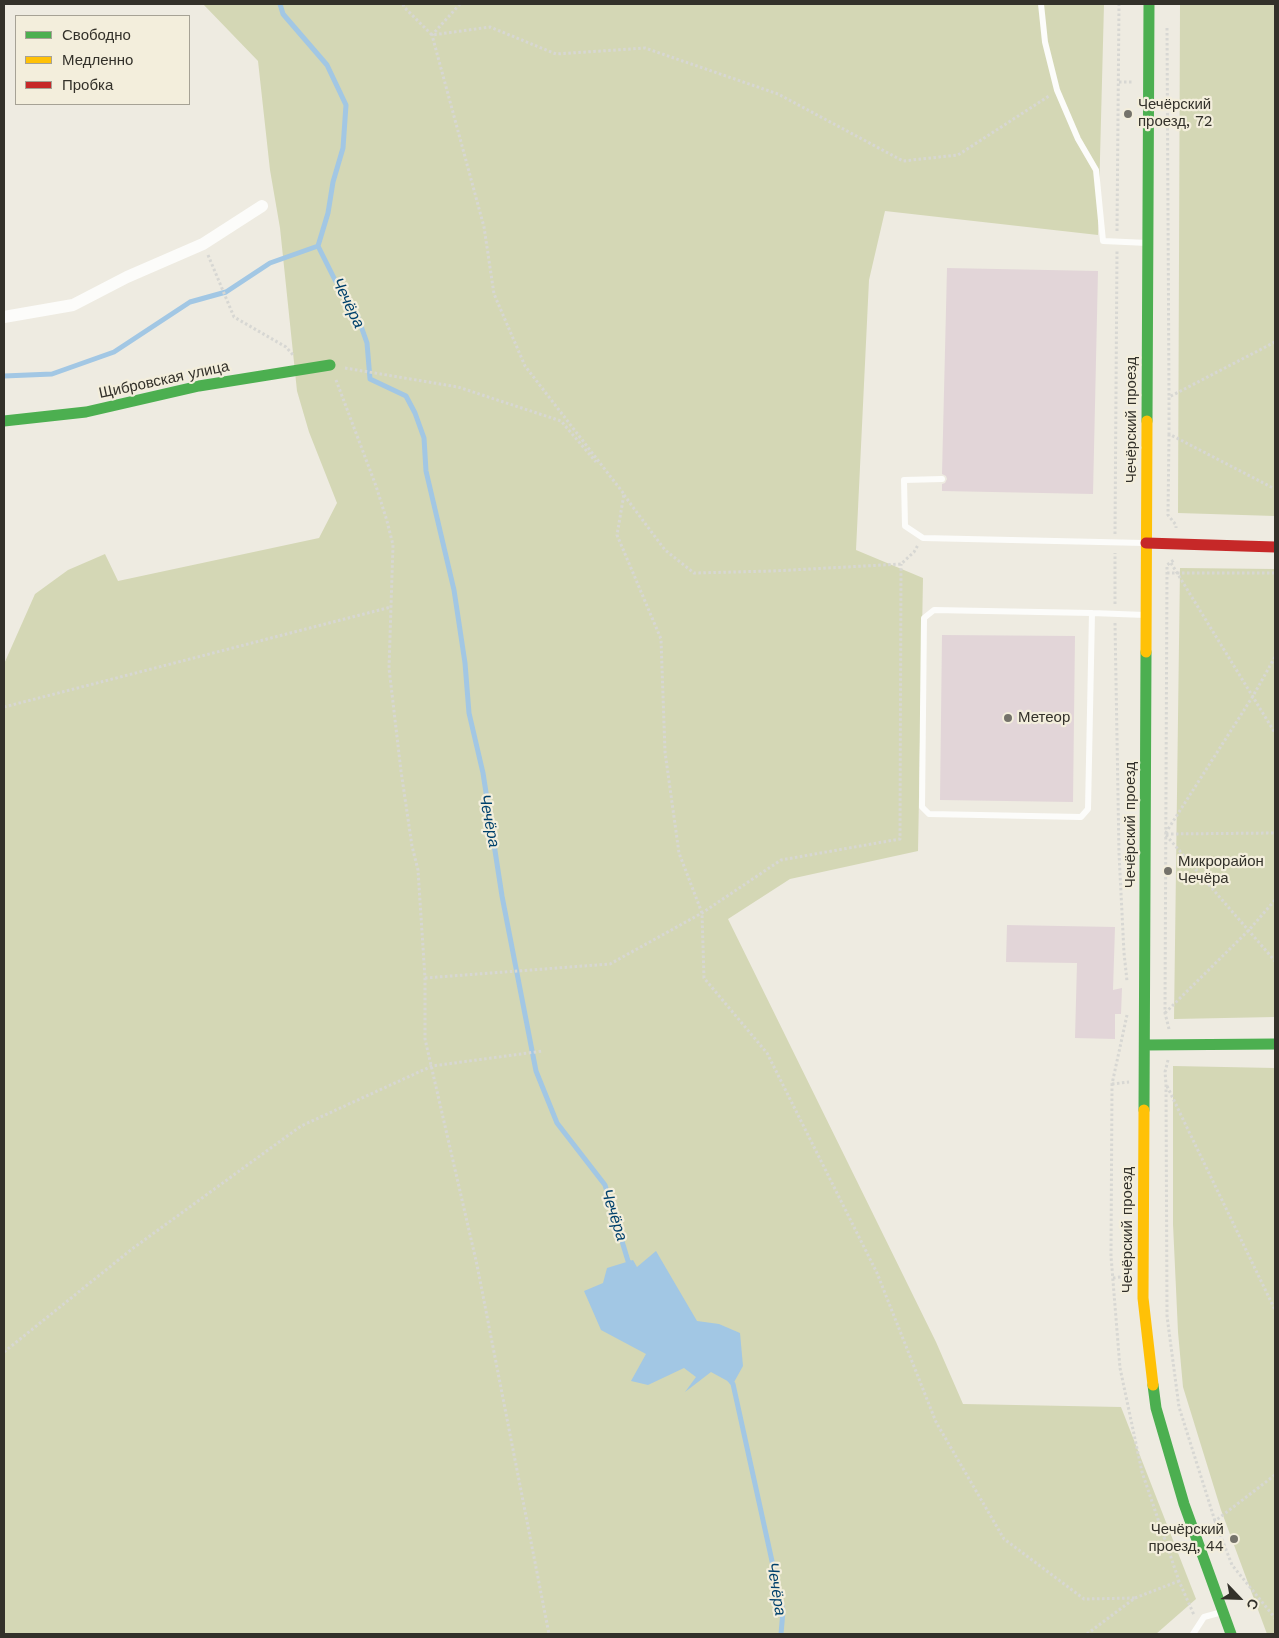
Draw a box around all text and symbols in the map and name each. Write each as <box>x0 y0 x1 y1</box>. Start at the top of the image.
legend <box>15 15 190 105</box>
text: Свободно <box>62 26 131 44</box>
text: Медленно <box>62 51 133 69</box>
text: Пробка <box>62 76 113 94</box>
place label: Чечёрский проезд, 72 <box>1138 96 1212 131</box>
marker: Чечёрский проезд, 72 <box>1122 108 1134 120</box>
water label: Чечёра <box>328 275 368 331</box>
street label: Щибровская улица <box>97 357 231 403</box>
street label: Чечёрский проезд <box>1123 357 1141 483</box>
place label: Метеор <box>1018 709 1070 727</box>
marker: Метеор <box>1002 712 1014 724</box>
street label: Чечёрский проезд <box>1122 762 1140 888</box>
water label: Чечёра <box>474 793 504 849</box>
place label: Микрорайон Чечёра <box>1178 853 1264 888</box>
marker: Микрорайон Чечёра <box>1162 865 1174 877</box>
street label: Чечёрский проезд <box>1119 1167 1137 1293</box>
water label: Чечёра <box>597 1186 631 1244</box>
place label: Чечёрский проезд, 44 <box>1148 1521 1224 1556</box>
marker: Чечёрский проезд, 44 <box>1228 1533 1240 1545</box>
water label: Чечёра <box>762 1561 790 1617</box>
north arrow <box>1214 1573 1264 1623</box>
text: С <box>1243 1596 1262 1612</box>

